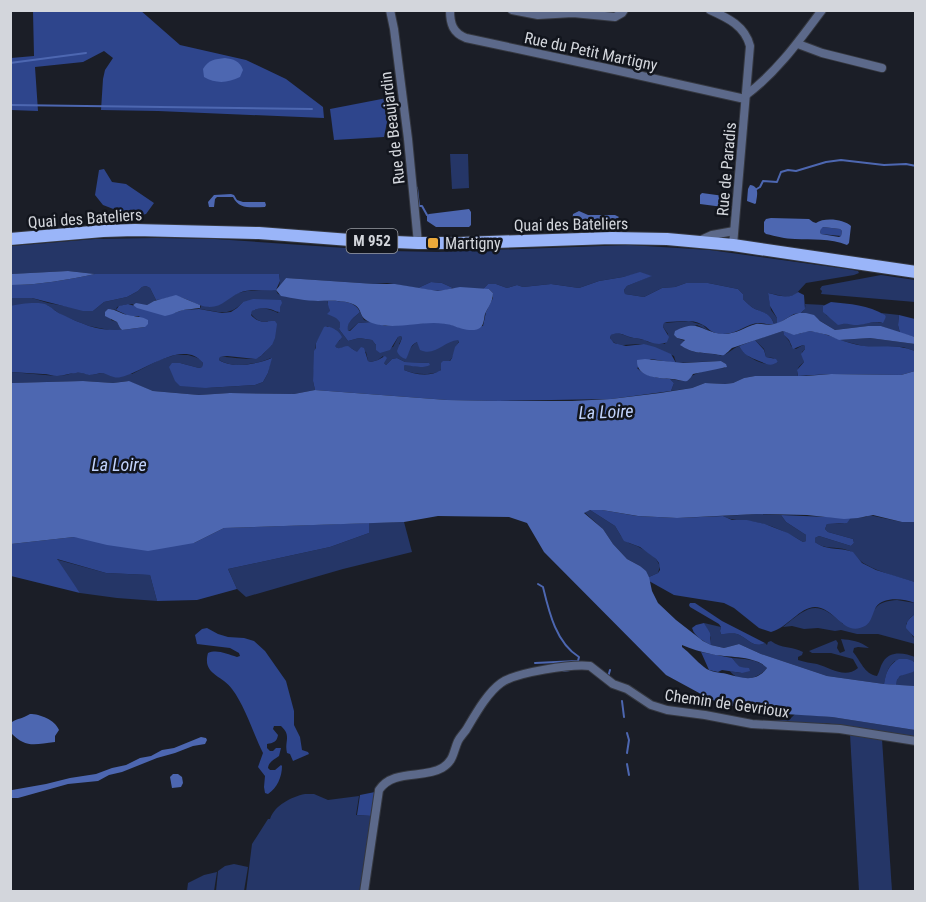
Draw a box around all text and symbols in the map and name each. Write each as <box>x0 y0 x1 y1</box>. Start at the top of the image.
street label: Rue du Petit Martigny <box>523 28 659 75</box>
street label: Rue de Beaujardin <box>376 70 409 185</box>
street label: Rue de Paradis <box>713 121 740 217</box>
street label: Quai des Bateliers <box>27 205 143 232</box>
street label: Quai des Bateliers <box>514 214 628 235</box>
road number: M 952 <box>346 229 398 253</box>
place label: Martigny <box>445 234 501 253</box>
marker: Martigny <box>426 236 440 250</box>
water label: La Loire <box>578 400 634 423</box>
water label: La Loire <box>91 454 147 475</box>
street label: Chemin de Gevrioux <box>663 685 790 722</box>

